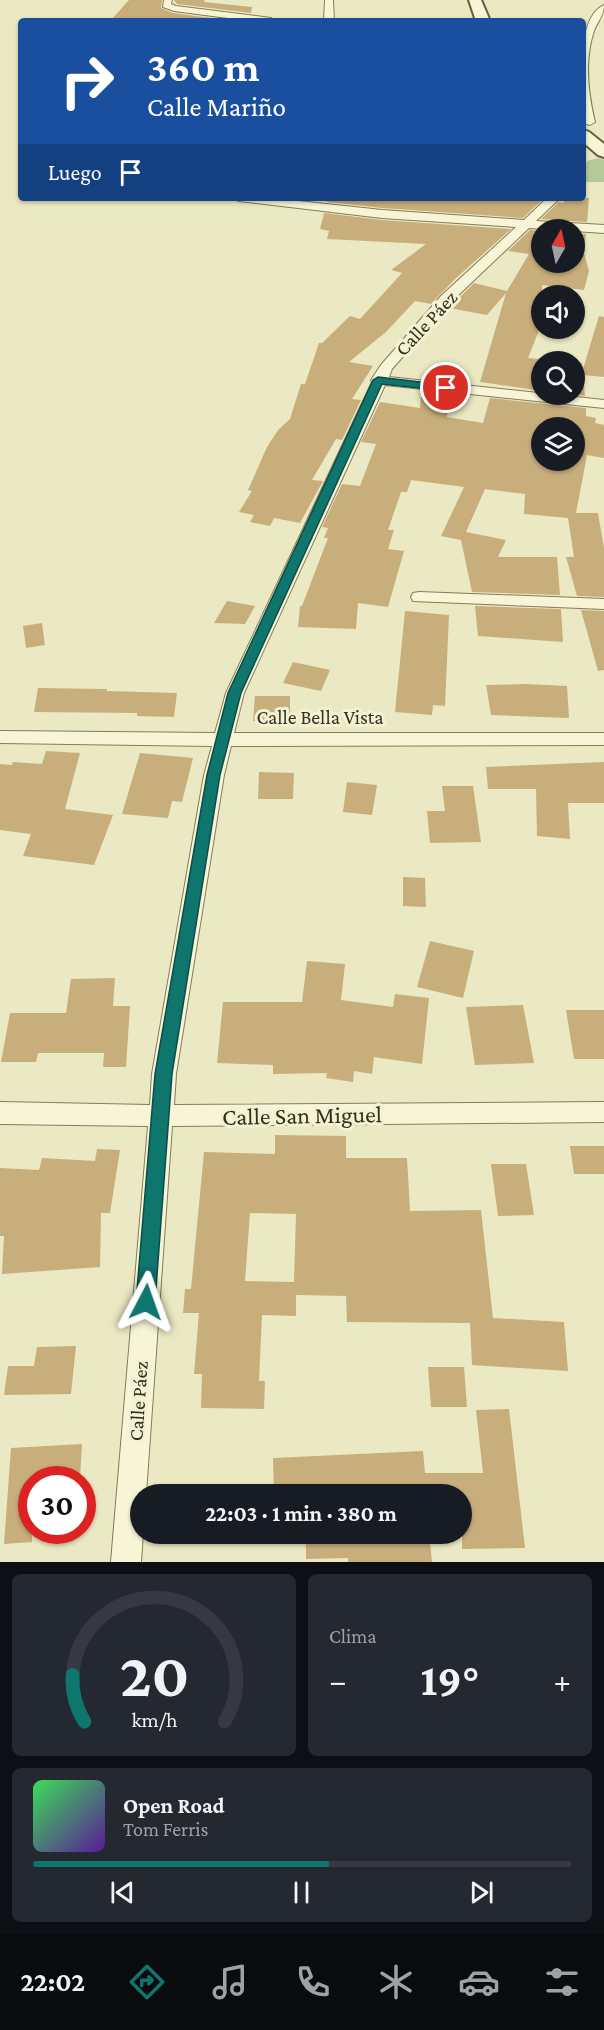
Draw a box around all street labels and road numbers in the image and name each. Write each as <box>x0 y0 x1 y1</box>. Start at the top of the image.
street label: Calle Páez <box>391 286 461 360</box>
street label: Calle Bella Vista <box>256 706 384 728</box>
street label: Calle San Miguel <box>222 1100 382 1130</box>
street label: Calle Páez <box>124 1360 152 1442</box>

